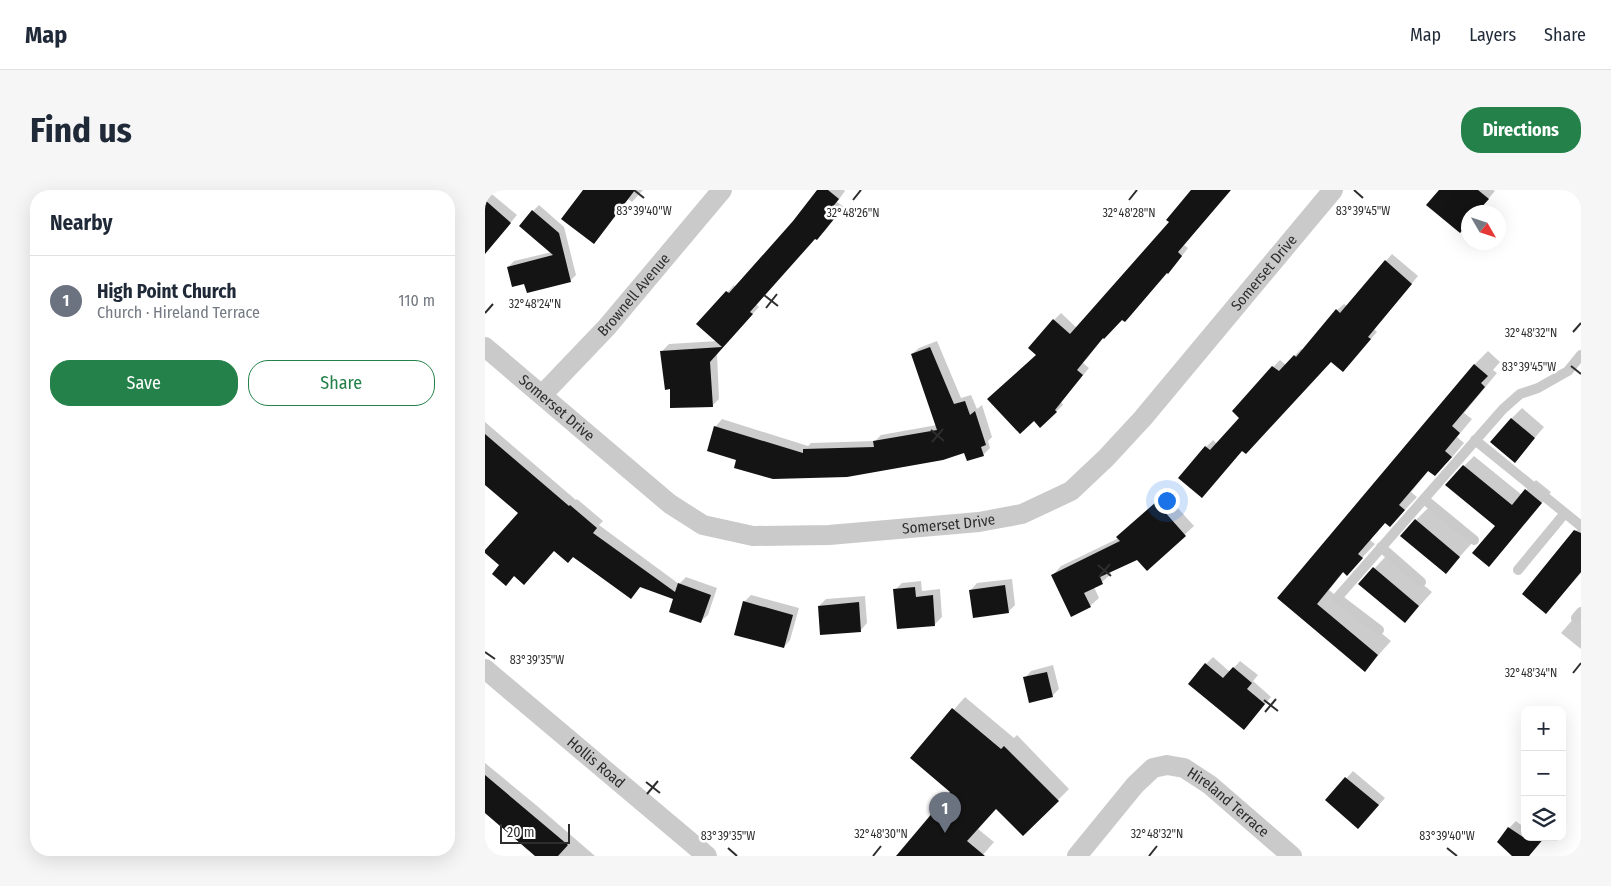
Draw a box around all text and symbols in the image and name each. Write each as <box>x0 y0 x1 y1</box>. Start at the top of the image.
text: Map <box>25 21 67 49</box>
text: Map <box>1410 24 1441 46</box>
text: Layers <box>1469 24 1516 46</box>
text: Share <box>1544 24 1586 46</box>
button: Directions <box>1461 107 1581 153</box>
text: Find us <box>30 109 132 151</box>
text: 83°39'40"W <box>616 204 672 218</box>
text: 83°39'45"W <box>1336 204 1390 218</box>
north arrow <box>1461 205 1506 250</box>
text: 32°48'26"N <box>826 206 880 220</box>
text: 32°48'28"N <box>1102 206 1156 220</box>
text: Nearby <box>50 210 112 236</box>
street label: Somerset Drive <box>1227 231 1301 314</box>
street label: Brownell Avenue <box>594 250 674 340</box>
text: High Point Church <box>97 280 236 303</box>
text: 1 <box>63 291 69 310</box>
text: 110 m <box>398 291 435 310</box>
text: 32°48'24"N <box>509 297 561 311</box>
text: Church · Hireland Terrace <box>97 303 260 322</box>
text: 32°48'32"N <box>1505 326 1557 340</box>
button: Save <box>50 360 238 406</box>
button: Share <box>248 360 435 406</box>
text: 83°39'45"W <box>1502 360 1556 374</box>
street label: Somerset Drive <box>515 371 598 445</box>
your location <box>1154 488 1180 514</box>
street label: Somerset Drive <box>901 510 997 538</box>
text: 83°39'35"W <box>510 653 564 667</box>
text: 32°48'34"N <box>1505 666 1557 680</box>
map controls <box>1521 706 1566 841</box>
button: + <box>1521 706 1566 751</box>
street label: Hollis Road <box>563 733 628 792</box>
button: − <box>1521 751 1566 796</box>
street label: Hireland Terrace <box>1184 764 1273 841</box>
pin: 1 <box>929 792 961 833</box>
button: layers <box>1521 796 1566 841</box>
scale bar <box>500 821 570 844</box>
text: 20 m <box>507 824 535 841</box>
text: 32°48'30"N <box>854 827 908 841</box>
text: 32°48'32"N <box>1131 827 1183 841</box>
text: 83°39'35"W <box>701 829 755 843</box>
text: 83°39'40"W <box>1419 829 1475 843</box>

